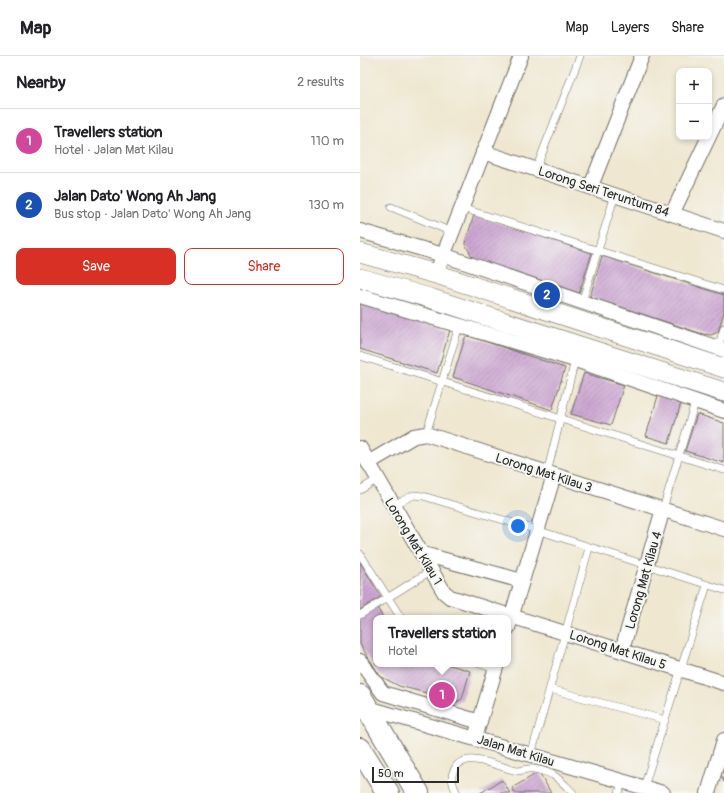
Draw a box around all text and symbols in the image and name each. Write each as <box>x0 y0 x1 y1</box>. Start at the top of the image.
text: Map <box>20 16 51 40</box>
text: Map <box>566 19 589 36</box>
text: Layers <box>611 19 649 36</box>
text: Share <box>671 19 704 36</box>
map controls <box>676 68 712 140</box>
button: + <box>676 68 712 104</box>
text: Nearby <box>16 72 65 93</box>
text: 2 results <box>297 74 344 90</box>
button: − <box>676 104 712 140</box>
text: Travellers station <box>54 123 163 142</box>
text: 1 <box>26 133 32 149</box>
text: 110 m <box>311 133 344 149</box>
text: Hotel · Jalan Mat Kilau <box>54 142 174 158</box>
street label: Lorong Seri Teruntum 84 <box>536 163 672 221</box>
text: Jalan Dato' Wong Ah Jang <box>54 187 216 206</box>
text: 2 <box>25 197 33 213</box>
text: 130 m <box>308 197 344 213</box>
text: Bus stop · Jalan Dato' Wong Ah Jang <box>54 206 251 222</box>
button: Save <box>16 248 176 285</box>
button: Share <box>184 248 344 285</box>
pin: 2 <box>534 280 560 310</box>
street label: Lorong Mat Kilau 3 <box>493 450 594 496</box>
street label: Lorong Mat Kilau 1 <box>381 495 445 588</box>
your location <box>508 516 528 536</box>
street label: Lorong Mat Kilau 4 <box>622 529 666 631</box>
popup <box>373 615 511 667</box>
text: Travellers station <box>388 624 496 643</box>
street label: Lorong Mat Kilau 5 <box>567 627 668 673</box>
text: Hotel <box>388 643 418 659</box>
pin: 1 <box>429 680 455 710</box>
street label: Jalan Mat Kilau <box>475 732 556 770</box>
scale bar <box>372 765 459 784</box>
text: 50 m <box>378 767 404 780</box>

